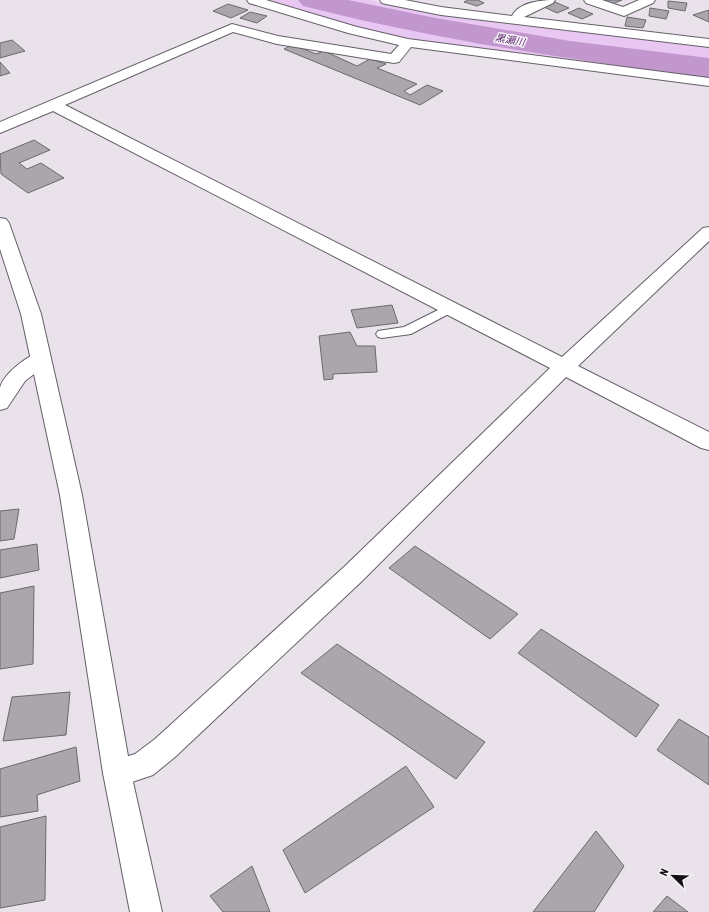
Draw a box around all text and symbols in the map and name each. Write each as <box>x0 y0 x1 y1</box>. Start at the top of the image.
water label: 黒瀬川 <box>494 32 527 48</box>
north arrow <box>653 856 693 896</box>
text: N <box>657 867 671 877</box>

